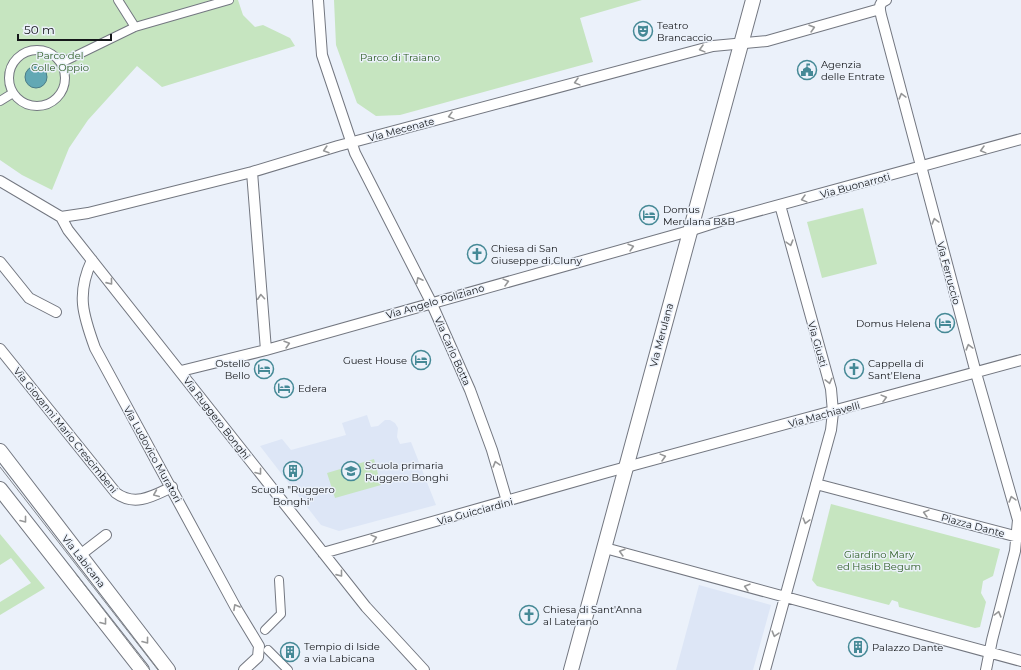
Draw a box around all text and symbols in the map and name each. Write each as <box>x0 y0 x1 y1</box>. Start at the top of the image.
scale bar <box>18 16 111 42</box>
place label: Teatro Brancaccio <box>657 19 712 44</box>
theatre icon: Teatro Brancaccio <box>632 20 654 42</box>
text: 50 m <box>24 22 55 37</box>
one-way arrow <box>809 24 816 33</box>
one-way arrow <box>699 44 706 53</box>
park label: Parco del Colle Oppio <box>31 49 89 74</box>
park label: Parco di Traiano <box>360 51 440 64</box>
place label: Agenzia delle Entrate <box>821 58 885 83</box>
public building icon: Agenzia delle Entrate <box>796 59 818 81</box>
one-way arrow <box>574 78 580 86</box>
one-way arrow <box>898 93 907 100</box>
one-way arrow <box>448 111 455 120</box>
street label: Via Mecenate <box>367 114 436 145</box>
one-way arrow <box>322 145 329 154</box>
one-way arrow <box>980 145 987 153</box>
street label: Via Buonarroti <box>819 170 892 201</box>
one-way arrow <box>801 194 807 202</box>
place label: Domus Merulana B&B <box>663 203 735 228</box>
hotel icon: Domus Merulana B&B <box>638 204 660 226</box>
one-way arrow <box>931 218 940 225</box>
one-way arrow <box>785 239 794 246</box>
street label: Via Ferruccio <box>934 240 963 306</box>
place label: Chiesa di San Giuseppe di Cluny <box>491 242 582 267</box>
church icon: Chiesa di San Giuseppe di Cluny <box>466 243 488 265</box>
one-way arrow <box>628 243 635 252</box>
one-way arrow <box>417 276 424 284</box>
one-way arrow <box>105 277 112 284</box>
one-way arrow <box>502 278 509 287</box>
street label: Via Angelo Poliziano <box>384 281 486 322</box>
one-way arrow <box>257 294 266 300</box>
street label: Via Merulana <box>647 302 676 368</box>
hotel icon: Domus Helena <box>934 312 956 334</box>
street label: Via Carlo Botta <box>432 315 474 388</box>
place label: Domus Helena <box>856 317 931 330</box>
street label: Via Giusti <box>805 320 830 368</box>
one-way arrow <box>283 340 290 348</box>
one-way arrow <box>965 344 974 351</box>
hotel icon: Guest House <box>410 349 432 371</box>
place label: Guest House <box>343 354 407 367</box>
place label: Ostello Bello <box>215 357 250 382</box>
place label: Cappella di Sant'Elena <box>868 357 924 382</box>
hotel icon: Ostello Bello <box>253 358 275 380</box>
church icon: Cappella di Sant'Elena <box>843 358 865 380</box>
street label: Via Giovanni Mario Crescimbeni <box>11 365 121 496</box>
street label: Via Ruggero Bonghi <box>180 374 253 462</box>
hotel icon: Edera <box>273 377 295 399</box>
one-way arrow <box>824 378 832 385</box>
place label: Edera <box>298 382 327 395</box>
one-way arrow <box>881 395 887 403</box>
street label: Via Machiavelli <box>787 399 861 430</box>
street label: Via Ludovico Muratori <box>121 404 185 505</box>
one-way arrow <box>660 453 667 462</box>
place label: Scuola primaria Ruggero Bonghi <box>365 459 448 484</box>
building icon: Scuola "Ruggero Bonghi" <box>282 460 304 482</box>
school or university icon: Scuola primaria Ruggero Bonghi <box>340 460 362 482</box>
one-way arrow <box>492 461 501 468</box>
one-way arrow <box>255 467 262 474</box>
place label: Scuola "Ruggero Bonghi" <box>251 483 335 508</box>
one-way arrow <box>152 490 159 498</box>
street label: Via Guicciardini <box>436 495 514 528</box>
one-way arrow <box>1008 496 1017 503</box>
one-way arrow <box>923 509 930 518</box>
street label: Piazza Dante <box>940 511 1006 540</box>
one-way arrow <box>19 516 26 523</box>
one-way arrow <box>802 517 811 524</box>
street label: Via Labicana <box>59 532 108 590</box>
one-way arrow <box>370 534 377 543</box>
park label: Giardino Mary ed Hasib Begum <box>837 548 921 573</box>
one-way arrow <box>619 549 626 557</box>
one-way arrow <box>335 569 342 576</box>
one-way arrow <box>744 583 751 592</box>
place label: Chiesa di Sant'Anna al Laterano <box>543 603 642 628</box>
one-way arrow <box>233 604 241 611</box>
church icon: Chiesa di Sant'Anna al Laterano <box>518 604 540 626</box>
one-way arrow <box>993 611 1002 618</box>
one-way arrow <box>100 618 107 625</box>
one-way arrow <box>771 630 780 637</box>
building icon: Palazzo Dante <box>847 636 869 658</box>
one-way arrow <box>141 637 148 644</box>
place label: Tempio di Iside a via Labicana <box>304 640 380 665</box>
building icon: Tempio di Iside a via Labicana <box>279 641 301 663</box>
place label: Palazzo Dante <box>872 641 943 654</box>

